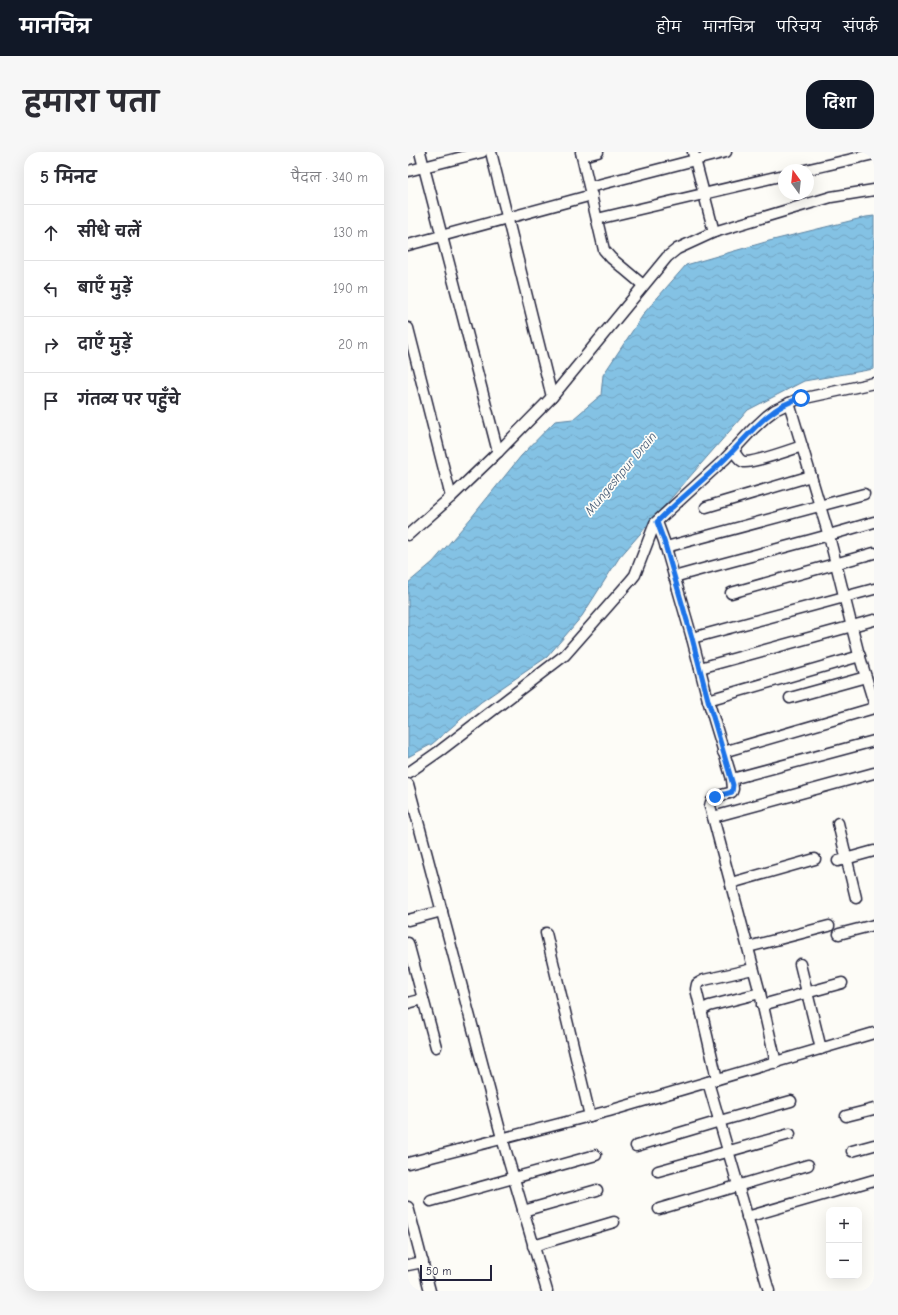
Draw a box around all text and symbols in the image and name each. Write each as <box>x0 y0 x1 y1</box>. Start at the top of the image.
text: मानचित्र <box>20 16 91 38</box>
text: होम <box>657 19 681 36</box>
text: मानचित्र <box>703 19 755 36</box>
text: परिचय <box>777 19 821 36</box>
text: संपर्क <box>843 19 878 36</box>
button: दिशा <box>806 80 874 129</box>
text: हमारा पता <box>24 87 158 119</box>
north arrow <box>778 164 814 200</box>
text: 5 मिनट <box>40 168 96 187</box>
text: पैदल · 340 m <box>291 170 368 185</box>
icon: ahead <box>40 222 62 244</box>
text: सीधे चलें <box>78 223 141 241</box>
text: 130 m <box>333 225 368 240</box>
icon: left <box>40 278 62 300</box>
text: बाएँ मुड़ें <box>78 279 132 297</box>
text: 190 m <box>333 281 368 296</box>
icon: right <box>40 334 62 356</box>
text: दाएँ मुड़ें <box>78 335 132 353</box>
text: 20 m <box>338 337 368 352</box>
route start <box>792 389 810 407</box>
icon: arrive <box>40 390 62 412</box>
text: गंतव्य पर पहुँचे <box>78 391 180 409</box>
water label: Mungeshpur Drain <box>581 429 659 519</box>
route end <box>706 788 724 806</box>
map controls <box>826 1207 862 1279</box>
button: + <box>826 1207 862 1243</box>
button: − <box>826 1243 862 1279</box>
scale bar <box>420 1263 492 1282</box>
text: 50 m <box>426 1265 451 1278</box>

